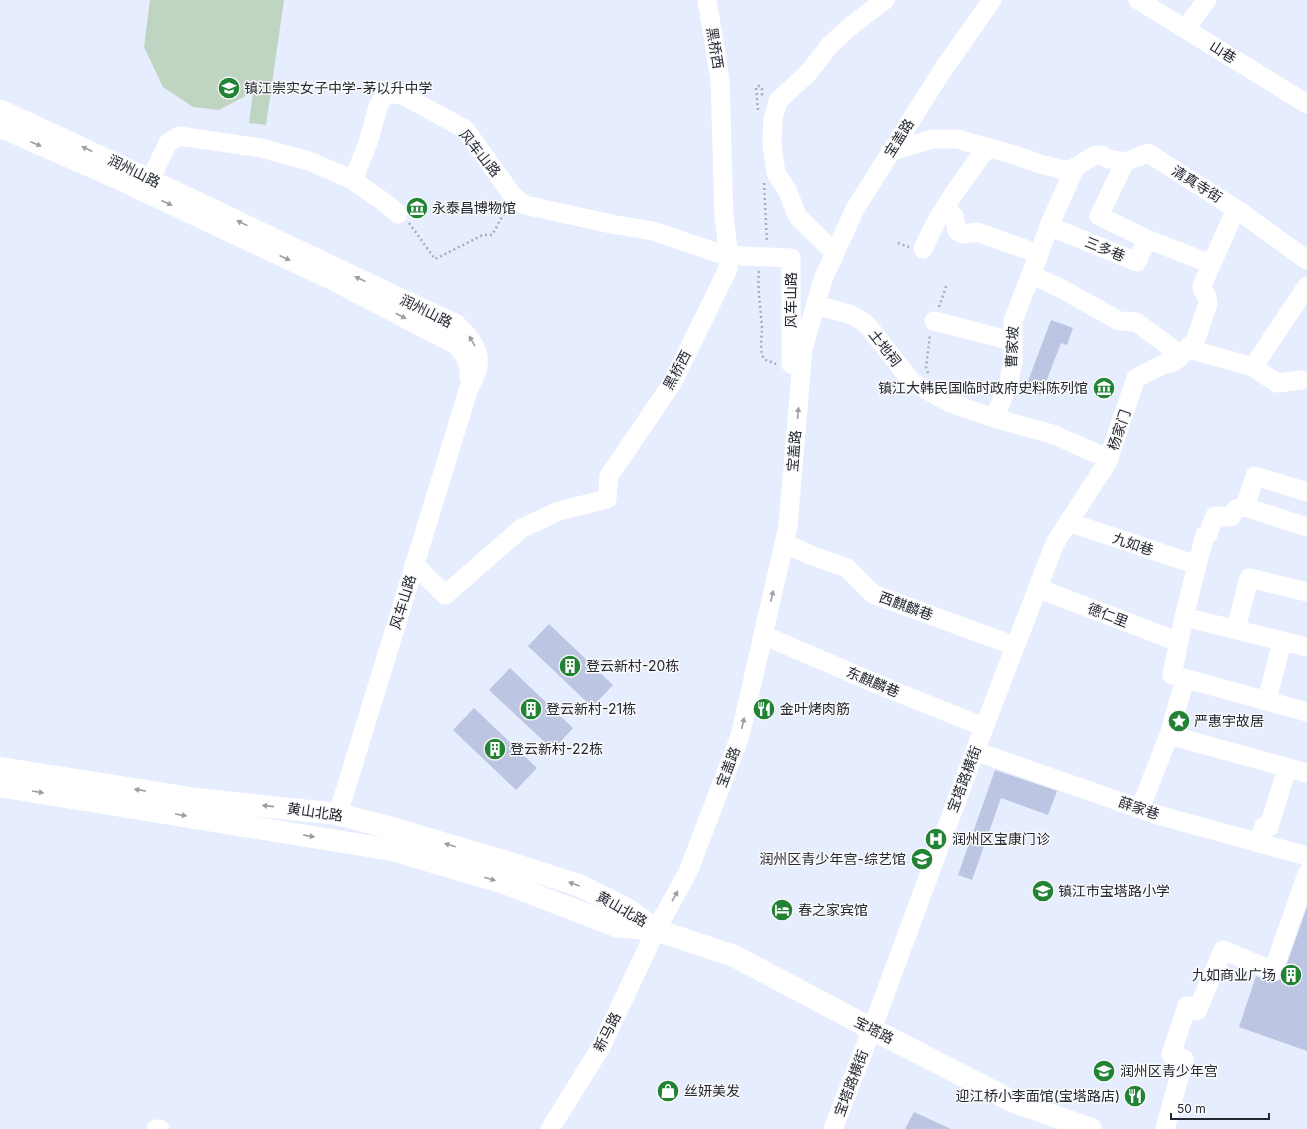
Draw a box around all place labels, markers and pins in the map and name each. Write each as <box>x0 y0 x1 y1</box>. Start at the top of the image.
school or university icon: 镇江崇实女子中学-茅以升中学 <box>216 75 242 101</box>
place label: 镇江崇实女子中学-茅以升中学 <box>244 79 432 96</box>
museum icon: 永泰昌博物馆 <box>404 195 430 221</box>
place label: 永泰昌博物馆 <box>432 199 516 216</box>
museum icon: 镇江大韩民国临时政府史料陈列馆 <box>1091 375 1117 401</box>
place label: 镇江大韩民国临时政府史料陈列馆 <box>878 379 1088 396</box>
building icon: 登云新村-20栋 <box>557 653 583 679</box>
place label: 登云新村-20栋 <box>586 657 679 674</box>
building icon: 登云新村-21栋 <box>518 696 544 722</box>
restaurant icon: 金叶烤肉筋 <box>751 696 777 722</box>
place label: 登云新村-21栋 <box>546 700 636 717</box>
place label: 金叶烤肉筋 <box>780 700 850 717</box>
place icon: 严惠宇故居 <box>1166 708 1192 734</box>
place label: 严惠宇故居 <box>1194 712 1264 729</box>
building icon: 登云新村-22栋 <box>482 736 508 762</box>
place label: 登云新村-22栋 <box>510 740 603 757</box>
hospital icon: 润州区宝康门诊 <box>923 826 949 852</box>
place label: 润州区宝康门诊 <box>952 830 1050 847</box>
school or university icon: 润州区青少年宫-综艺馆 <box>909 846 935 872</box>
place label: 润州区青少年宫-综艺馆 <box>760 850 906 867</box>
school or university icon: 镇江市宝塔路小学 <box>1030 878 1056 904</box>
place label: 镇江市宝塔路小学 <box>1058 882 1170 899</box>
hotel icon: 春之家宾馆 <box>769 897 795 923</box>
place label: 春之家宾馆 <box>798 901 868 918</box>
building icon: 九如商业广场 <box>1278 962 1304 988</box>
place label: 九如商业广场 <box>1192 966 1276 983</box>
school or university icon: 润州区青少年宫 <box>1091 1058 1117 1084</box>
place label: 润州区青少年宫 <box>1120 1062 1218 1079</box>
shop icon: 丝妍美发 <box>655 1078 681 1104</box>
place label: 丝妍美发 <box>684 1082 740 1099</box>
restaurant icon: 迎江桥小李面馆(宝塔路店) <box>1122 1083 1148 1109</box>
place label: 迎江桥小李面馆(宝塔路店) <box>956 1087 1120 1104</box>

